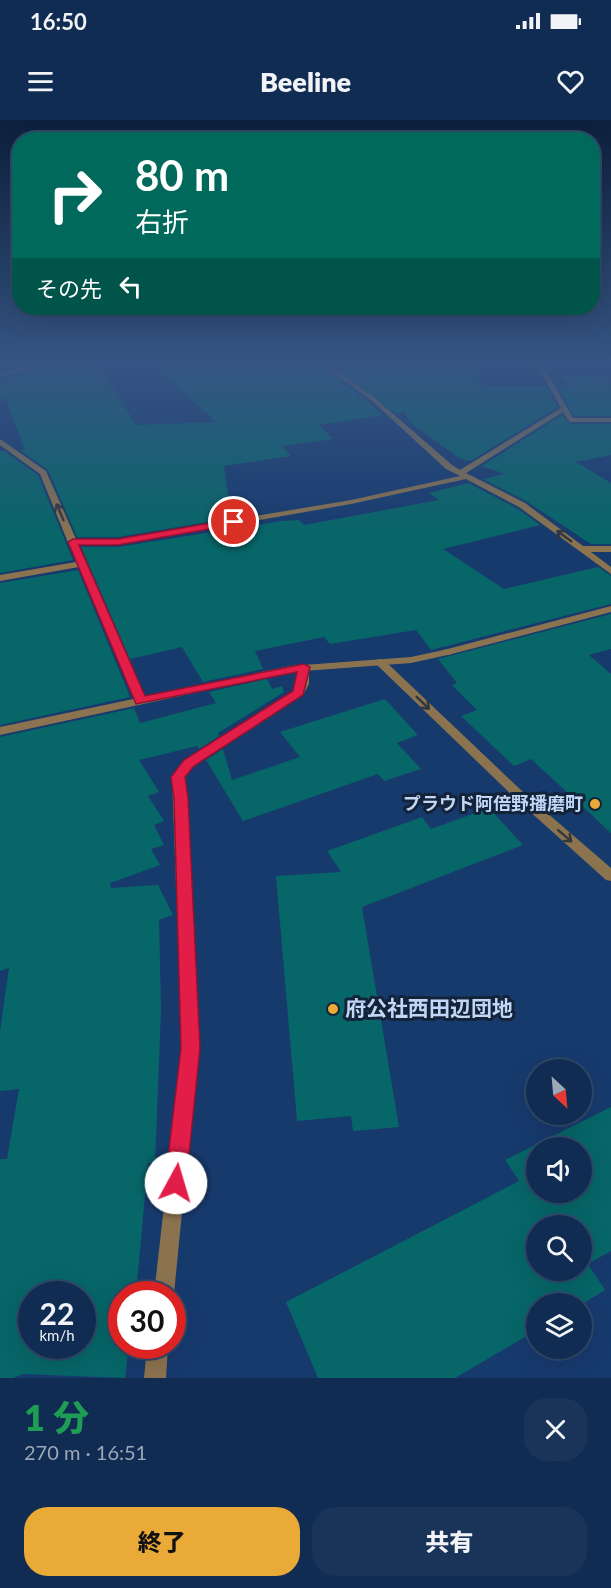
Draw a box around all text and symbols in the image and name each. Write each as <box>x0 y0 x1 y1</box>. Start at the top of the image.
text: 16:50 <box>30 8 87 35</box>
icon: menu <box>24 65 57 98</box>
text: Beeline <box>260 65 351 98</box>
icon: heart <box>554 65 587 98</box>
text: 80 m <box>135 150 229 200</box>
icon: right <box>36 156 114 234</box>
text: 右折 <box>135 205 189 238</box>
icon: left <box>114 270 147 303</box>
text: その先 <box>36 275 102 302</box>
pin <box>208 496 259 547</box>
one-way arrow <box>54 503 65 521</box>
icon: arrive <box>217 505 250 538</box>
one-way arrow <box>557 530 573 542</box>
one-way arrow <box>415 696 430 710</box>
place label: プラウド阿倍野播磨町 <box>403 792 583 814</box>
marker: プラウド阿倍野播磨町 <box>588 797 602 811</box>
one-way arrow <box>557 829 572 843</box>
place label: 府公社西田辺団地 <box>345 995 513 1020</box>
marker: 府公社西田辺団地 <box>326 1002 340 1016</box>
north arrow <box>526 1059 592 1125</box>
map controls <box>526 1059 592 1359</box>
button: sound <box>526 1137 592 1203</box>
position arrow <box>144 1151 208 1215</box>
button: search <box>526 1215 592 1281</box>
speed limit sign: 30 <box>108 1281 186 1359</box>
button: layers <box>526 1293 592 1359</box>
text: 22 <box>40 1295 74 1331</box>
text: km/h <box>39 1326 75 1344</box>
text: 1 分 <box>24 1395 89 1439</box>
button: close <box>524 1398 587 1461</box>
text: 270 m · 16:51 <box>24 1440 147 1464</box>
button: 終了 <box>24 1507 300 1576</box>
button: 共有 <box>312 1507 587 1576</box>

